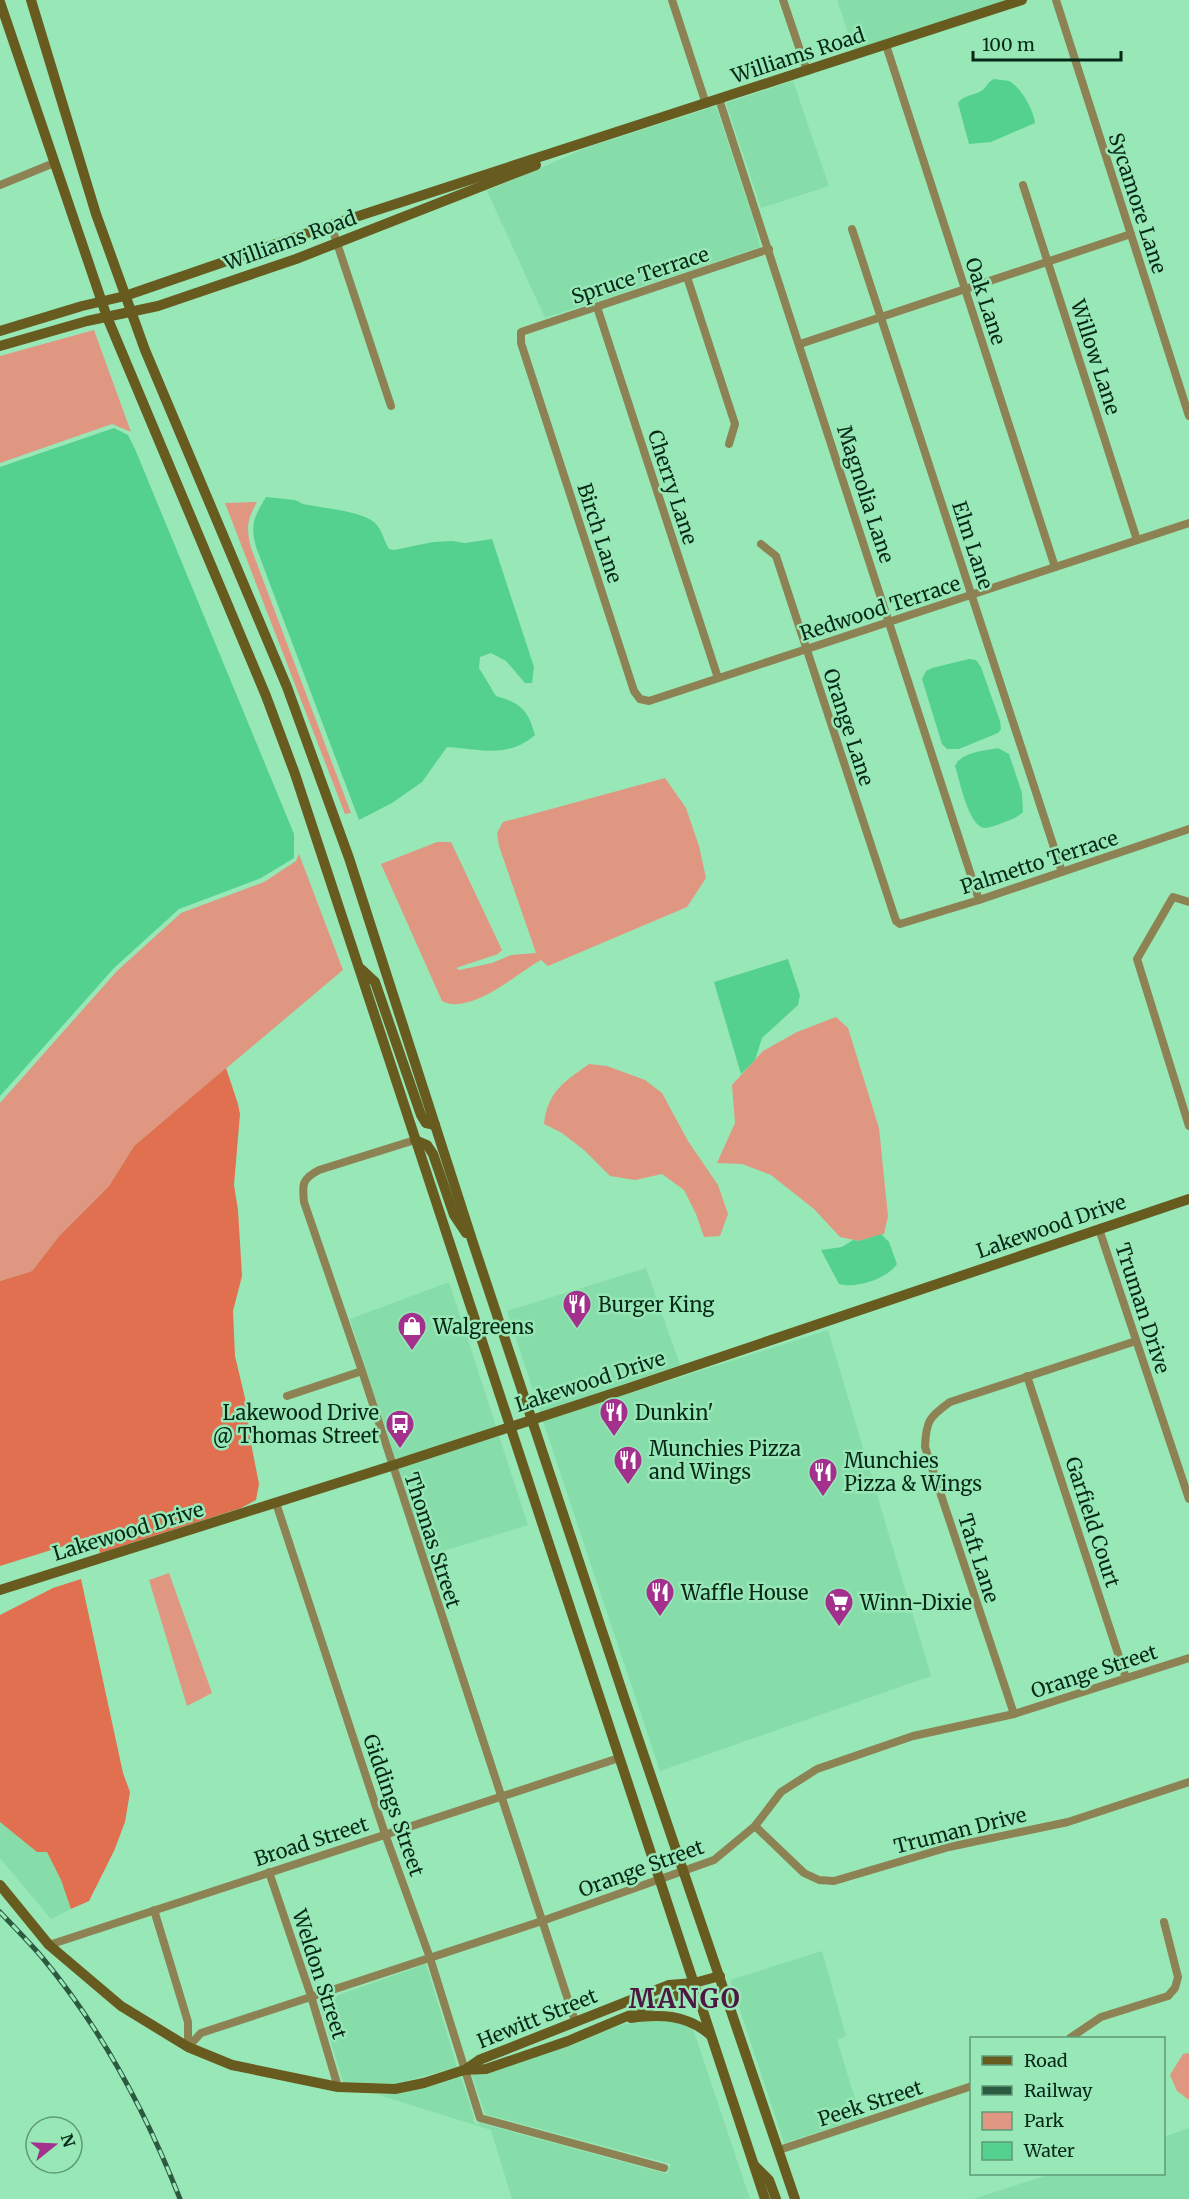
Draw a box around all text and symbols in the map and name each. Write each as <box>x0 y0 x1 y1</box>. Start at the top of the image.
street label: Williams Road <box>727 22 868 89</box>
scale bar <box>973 24 1122 62</box>
text: 100 m <box>982 33 1035 56</box>
street label: Sycamore Lane <box>1104 130 1172 276</box>
street label: Williams Road <box>220 205 359 276</box>
street label: Spruce Terrace <box>568 241 712 309</box>
street label: Oak Lane <box>960 254 1012 348</box>
street label: Willow Lane <box>1065 295 1126 418</box>
street label: Magnolia Lane <box>832 422 900 566</box>
street label: Cherry Lane <box>643 427 703 547</box>
street label: Birch Lane <box>572 480 628 586</box>
street label: Elm Lane <box>947 498 999 592</box>
street label: Redwood Terrace <box>797 570 963 646</box>
street label: Orange Lane <box>818 665 880 789</box>
street label: Palmetto Terrace <box>957 825 1121 899</box>
street label: Lakewood Drive <box>973 1189 1129 1263</box>
street label: Truman Drive <box>1110 1240 1176 1376</box>
restaurant icon: Burger King <box>561 1288 593 1330</box>
place label: Burger King <box>598 1292 714 1317</box>
shop icon: Walgreens <box>396 1310 428 1352</box>
place label: Walgreens <box>432 1314 534 1339</box>
street label: Lakewood Drive <box>512 1345 668 1417</box>
restaurant icon: Dunkin' <box>598 1396 630 1438</box>
place label: Lakewood Drive @ Thomas Street <box>213 1400 379 1448</box>
place label: Dunkin' <box>635 1400 714 1425</box>
bus stop icon: Lakewood Drive @ Thomas Street <box>384 1408 416 1450</box>
place label: Munchies Pizza and Wings <box>649 1436 801 1484</box>
restaurant icon: Munchies Pizza and Wings <box>612 1444 644 1486</box>
place label: Munchies Pizza & Wings <box>844 1448 982 1496</box>
street label: Garfield Court <box>1060 1454 1126 1591</box>
restaurant icon: Munchies Pizza & Wings <box>807 1456 839 1498</box>
street label: Thomas Street <box>399 1469 467 1611</box>
street label: Lakewood Drive <box>50 1496 206 1566</box>
street label: Taft Lane <box>953 1510 1005 1606</box>
restaurant icon: Waffle House <box>644 1576 676 1618</box>
place label: Waffle House <box>680 1580 808 1605</box>
supermarket icon: Winn-Dixie <box>823 1586 855 1628</box>
place label: Winn-Dixie <box>859 1590 972 1615</box>
street label: Orange Street <box>1028 1639 1161 1703</box>
street label: Giddings Street <box>358 1731 430 1879</box>
street label: Truman Drive <box>891 1801 1029 1859</box>
street label: Broad Street <box>251 1811 371 1871</box>
street label: Orange Street <box>575 1834 707 1902</box>
street label: Weldon Street <box>287 1905 353 2042</box>
street label: Hewitt Street <box>473 1982 601 2053</box>
district label: MANGO <box>629 1982 741 2015</box>
legend <box>970 2037 1165 2175</box>
text: Road <box>1024 2049 1068 2072</box>
street label: Peek Street <box>815 2074 926 2132</box>
text: Railway <box>1024 2079 1093 2102</box>
text: Park <box>1024 2109 1065 2132</box>
north arrow <box>24 2115 84 2175</box>
text: N <box>57 2131 80 2150</box>
text: Water <box>1023 2139 1075 2162</box>

